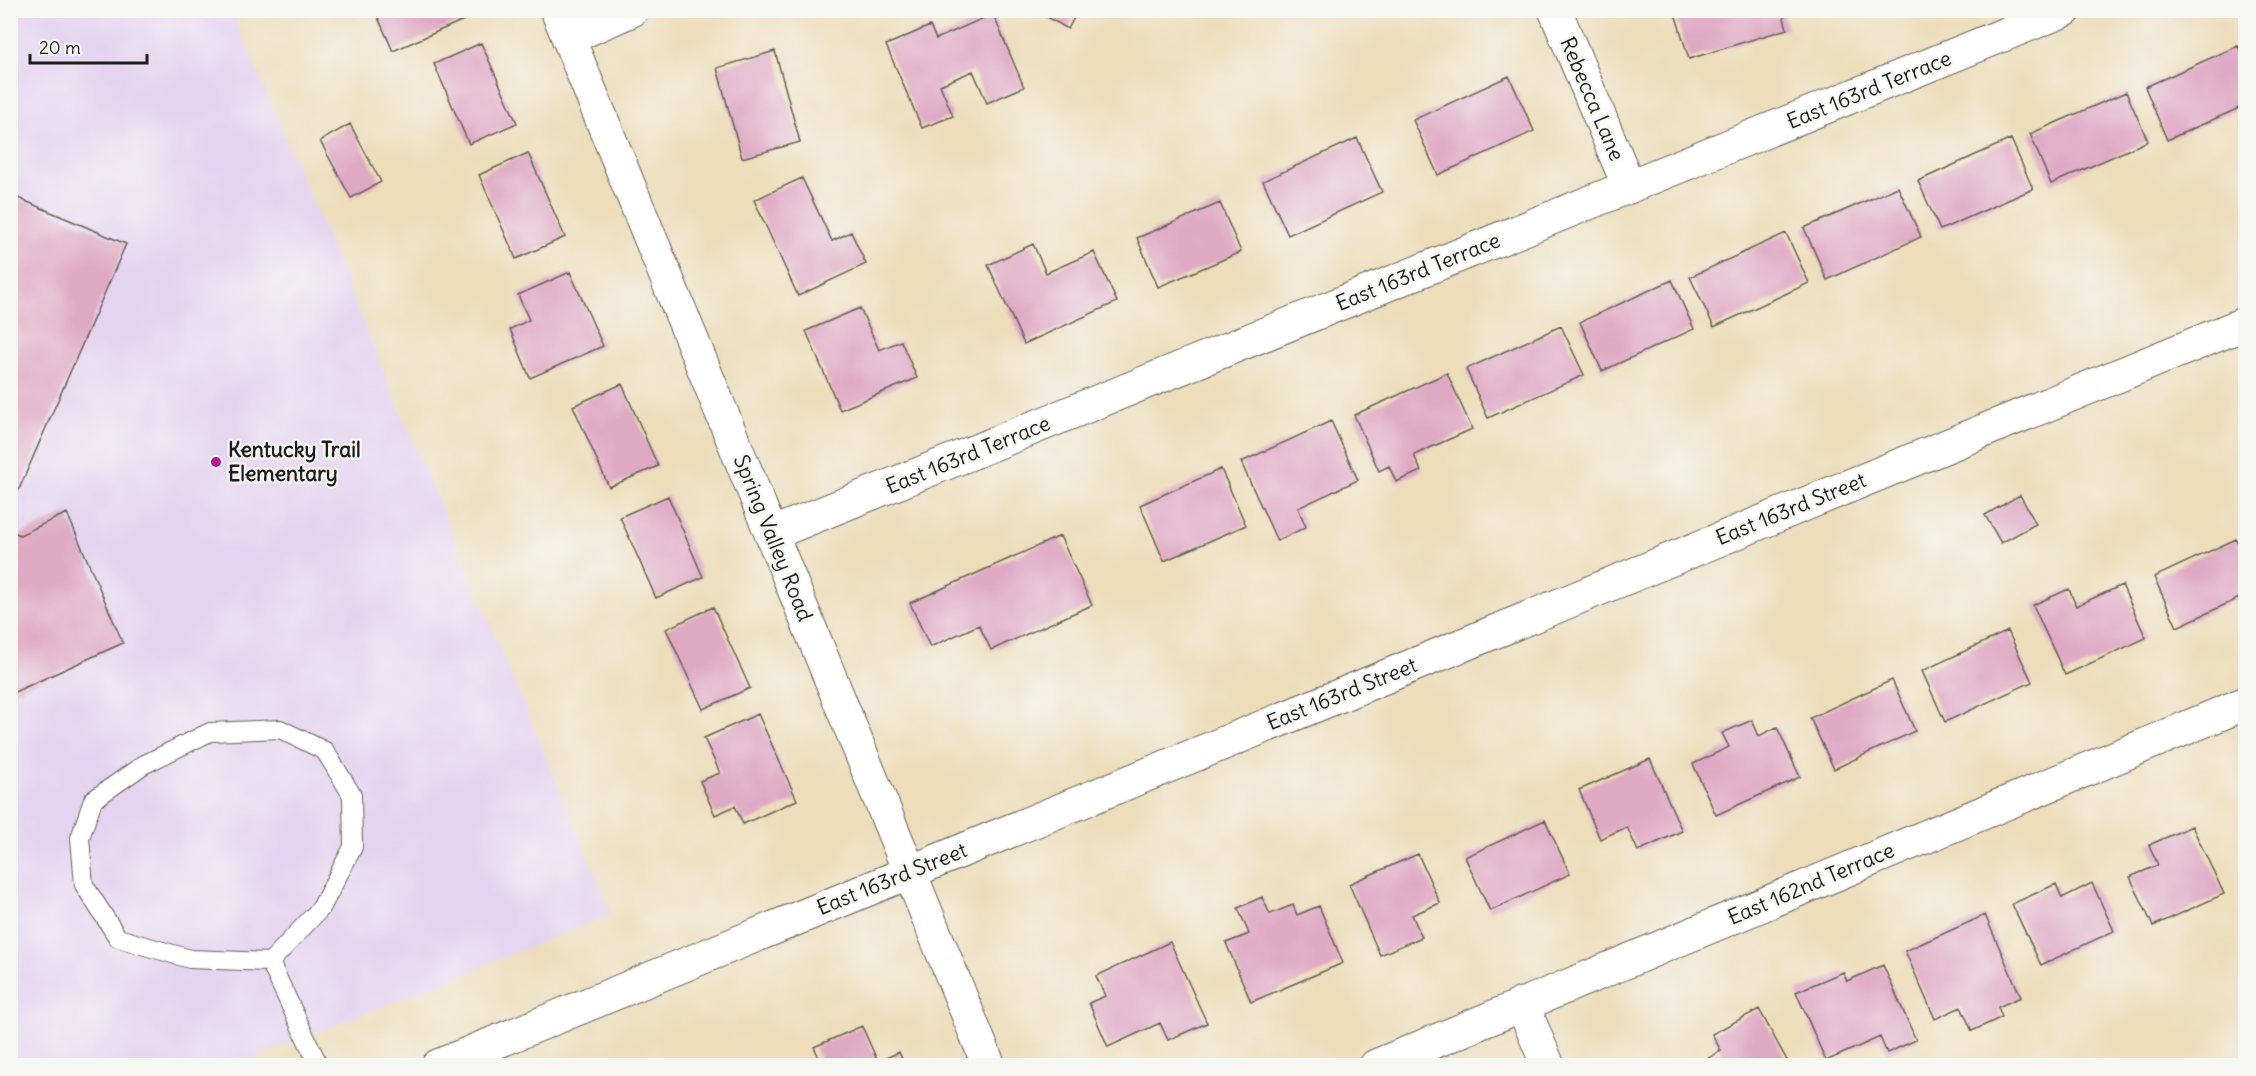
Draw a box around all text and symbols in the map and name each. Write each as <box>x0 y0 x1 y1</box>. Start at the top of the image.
scale bar <box>30 27 147 65</box>
street label: Rebecca Lane <box>1554 33 1631 165</box>
text: 20 m <box>39 36 81 59</box>
street label: East 163rd Terrace <box>1783 44 1955 135</box>
street label: East 163rd Terrace <box>1332 226 1504 317</box>
street label: East 163rd Terrace <box>882 409 1054 500</box>
place label: Kentucky Trail Elementary <box>228 436 361 487</box>
street label: Spring Valley Road <box>728 451 819 625</box>
marker: Kentucky Trail Elementary <box>209 455 223 469</box>
street label: East 163rd Street <box>1712 466 1870 551</box>
street label: East 163rd Street <box>1263 651 1421 736</box>
street label: East 163rd Street <box>813 836 971 921</box>
street label: East 162nd Terrace <box>1723 836 1898 931</box>

